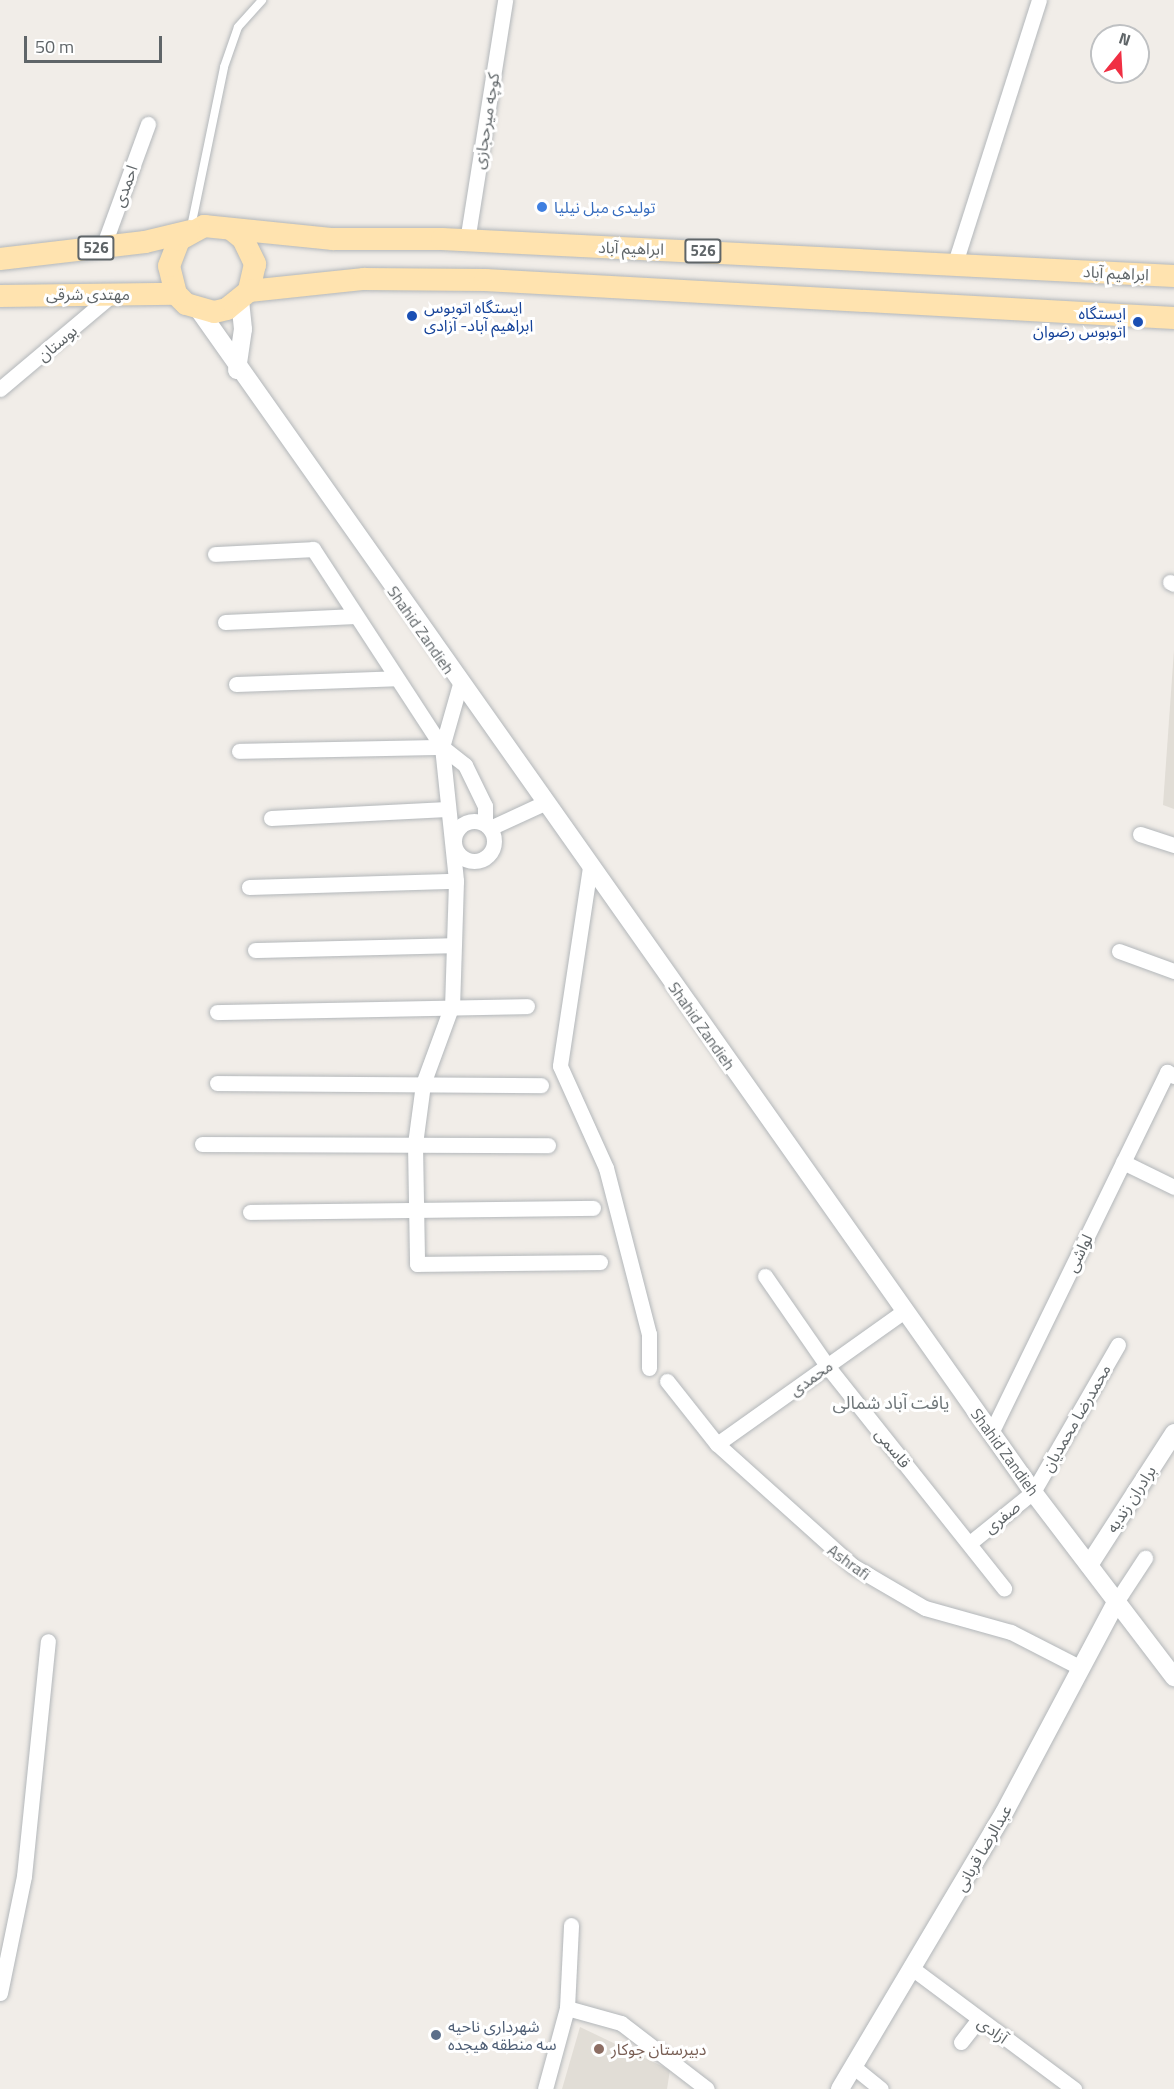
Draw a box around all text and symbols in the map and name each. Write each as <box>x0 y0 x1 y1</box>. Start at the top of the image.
scale bar <box>27 24 165 62</box>
north arrow <box>1090 24 1150 84</box>
text: N <box>1116 26 1134 52</box>
text: 50 m <box>35 33 74 60</box>
street label: کوچه میرحجازی <box>469 71 503 171</box>
street label: احمدی <box>109 162 141 210</box>
place label: تولیدی مبل نیلیا <box>554 197 655 217</box>
marker: تولیدی مبل نیلیا <box>535 200 549 214</box>
road number: 526 <box>76 236 116 260</box>
street label: ابراهیم آباد <box>598 237 664 259</box>
road number: 526 <box>684 239 722 263</box>
street label: ابراهیم آباد <box>1083 262 1149 284</box>
street label: مهتدی شرقی <box>46 284 130 304</box>
place label: ایستگاه اتوبوس ابراهیم آباد- آزادی <box>424 297 533 335</box>
place label: ایستگاه اتوبوس رضوان <box>1033 303 1126 341</box>
marker: ایستگاه اتوبوس ابراهیم آباد- آزادی <box>405 309 419 323</box>
marker: ایستگاه اتوبوس رضوان <box>1131 315 1145 329</box>
street label: بوستان <box>33 321 81 365</box>
street label: Shahid Zandieh <box>384 582 458 678</box>
street label: Shahid Zandieh <box>665 978 739 1074</box>
street label: لواشی <box>1062 1231 1096 1275</box>
street label: محمدی <box>786 1356 836 1400</box>
street label: محمدرضا محمدیان <box>1037 1361 1115 1475</box>
district label: یافت آباد شمالی <box>833 1392 949 1414</box>
street label: Shahid Zandieh <box>967 1405 1043 1499</box>
street label: قاسمی <box>871 1424 915 1472</box>
street label: برادران زندیه <box>1102 1462 1160 1536</box>
street label: صفری <box>980 1497 1024 1537</box>
street label: Ashrafi <box>824 1540 874 1584</box>
street label: عبدالرضا قربانی <box>951 1801 1015 1895</box>
street label: آزادی <box>974 2013 1012 2047</box>
place label: شهرداری ناحیه سه منطقه هیجده <box>448 2016 557 2054</box>
marker: شهرداری ناحیه سه منطقه هیجده <box>429 2028 443 2042</box>
place label: دبیرستان جوکار <box>611 2039 707 2059</box>
marker: دبیرستان جوکار <box>592 2042 606 2056</box>

